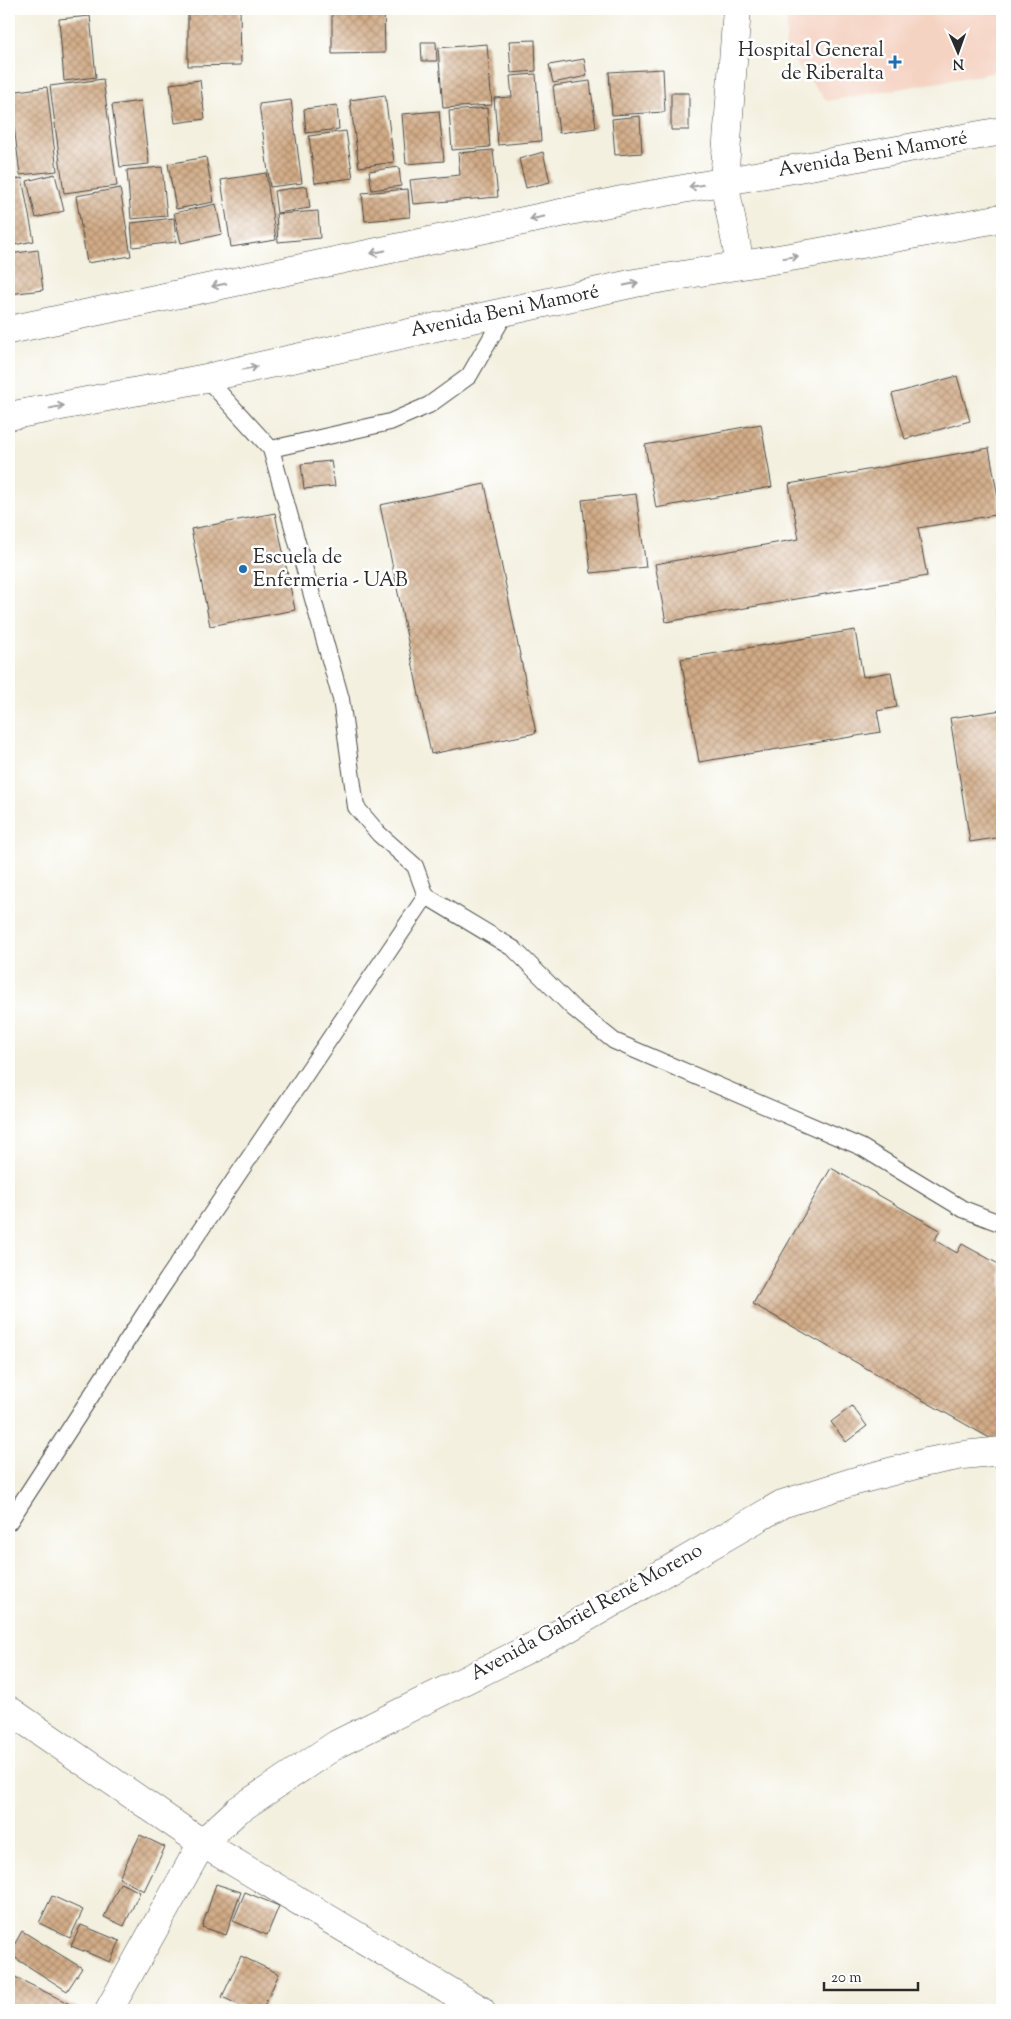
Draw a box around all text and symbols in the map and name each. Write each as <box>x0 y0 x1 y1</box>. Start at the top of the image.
north arrow <box>934 28 984 78</box>
place label: Hospital General de Riberalta <box>738 37 884 89</box>
text: N <box>952 53 964 73</box>
marker: Hospital General de Riberalta <box>888 55 902 69</box>
street label: Avenida Beni Mamoré <box>776 124 970 186</box>
one-way arrow <box>688 182 704 192</box>
one-way arrow <box>529 214 545 223</box>
one-way arrow <box>370 247 386 257</box>
one-way arrow <box>783 251 799 261</box>
street label: Avenida Beni Mamoré <box>408 278 602 346</box>
one-way arrow <box>623 279 639 289</box>
one-way arrow <box>211 281 227 290</box>
one-way arrow <box>242 363 258 372</box>
one-way arrow <box>48 402 64 411</box>
place label: Escuela de Enfermeria - UAB <box>253 544 408 596</box>
marker: Escuela de Enfermeria - UAB <box>237 563 249 575</box>
street label: Avenida Gabriel René Moreno <box>466 1537 709 1689</box>
scale bar <box>824 1959 917 1991</box>
text: 20 m <box>831 1968 862 1989</box>

